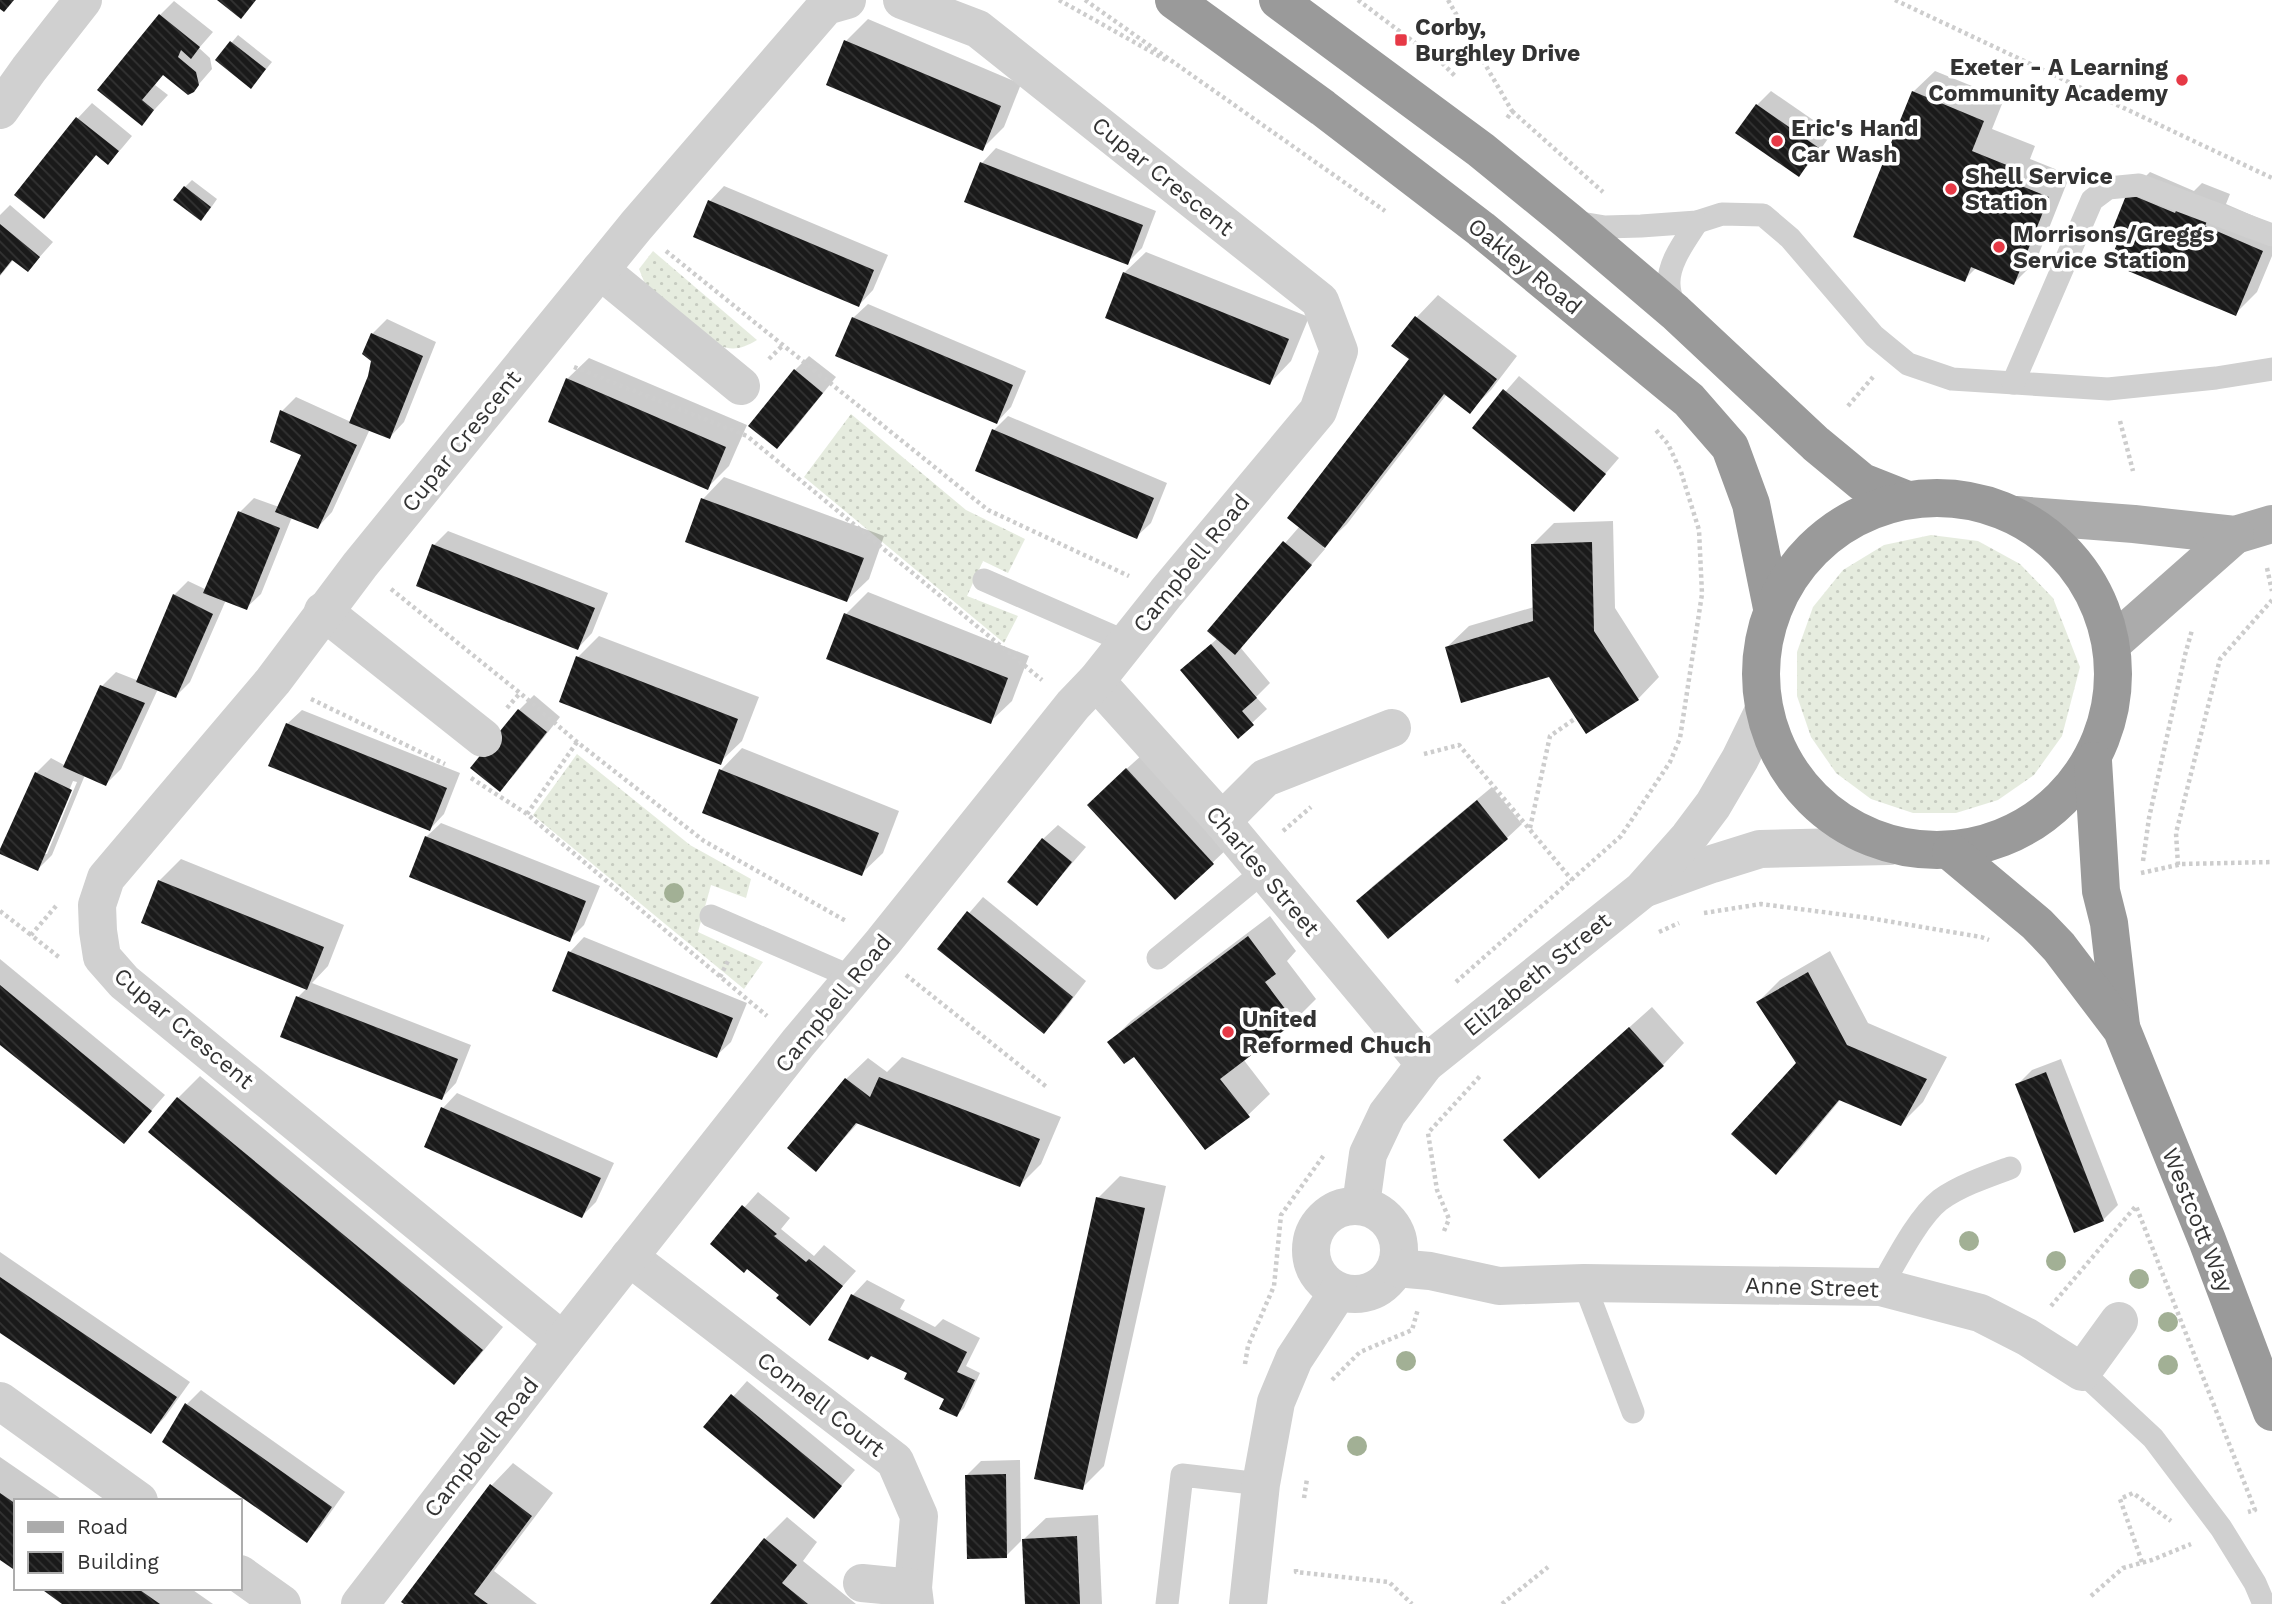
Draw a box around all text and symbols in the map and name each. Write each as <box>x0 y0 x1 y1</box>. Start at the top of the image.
place label: Corby, Burghley Drive <box>1415 14 1580 67</box>
marker: Corby, Burghley Drive <box>1393 32 1409 48</box>
place label: Exeter - A Learning Community Academy <box>1928 54 2168 107</box>
marker: Exeter - A Learning Community Academy <box>2174 72 2190 88</box>
street label: Cupar Crescent <box>1087 111 1239 242</box>
place label: Eric's Hand Car Wash <box>1791 115 1919 168</box>
marker: Eric's Hand Car Wash <box>1769 133 1785 149</box>
place label: Shell Service Station <box>1965 163 2113 216</box>
marker: Shell Service Station <box>1943 181 1959 197</box>
street label: Oakley Road <box>1462 212 1587 320</box>
place label: Morrisons/Greggs Service Station <box>2013 221 2214 274</box>
marker: Morrisons/Greggs Service Station <box>1991 239 2007 255</box>
street label: Cupar Crescent <box>396 365 527 517</box>
street label: Campbell Road <box>1127 489 1255 638</box>
street label: Charles Street <box>1200 801 1325 942</box>
street label: Elizabeth Street <box>1458 907 1617 1042</box>
street label: Campbell Road <box>769 929 897 1078</box>
street label: Cupar Crescent <box>108 962 259 1095</box>
place label: United Reformed Chuch <box>1242 1006 1431 1059</box>
marker: United Reformed Chuch <box>1220 1024 1236 1040</box>
street label: Westcott Way <box>2156 1144 2239 1296</box>
street label: Anne Street <box>1745 1272 1880 1303</box>
street label: Connell Court <box>751 1346 890 1463</box>
street label: Campbell Road <box>418 1372 544 1523</box>
legend <box>14 1499 242 1590</box>
text: Road <box>77 1514 128 1539</box>
text: Building <box>77 1549 159 1574</box>

